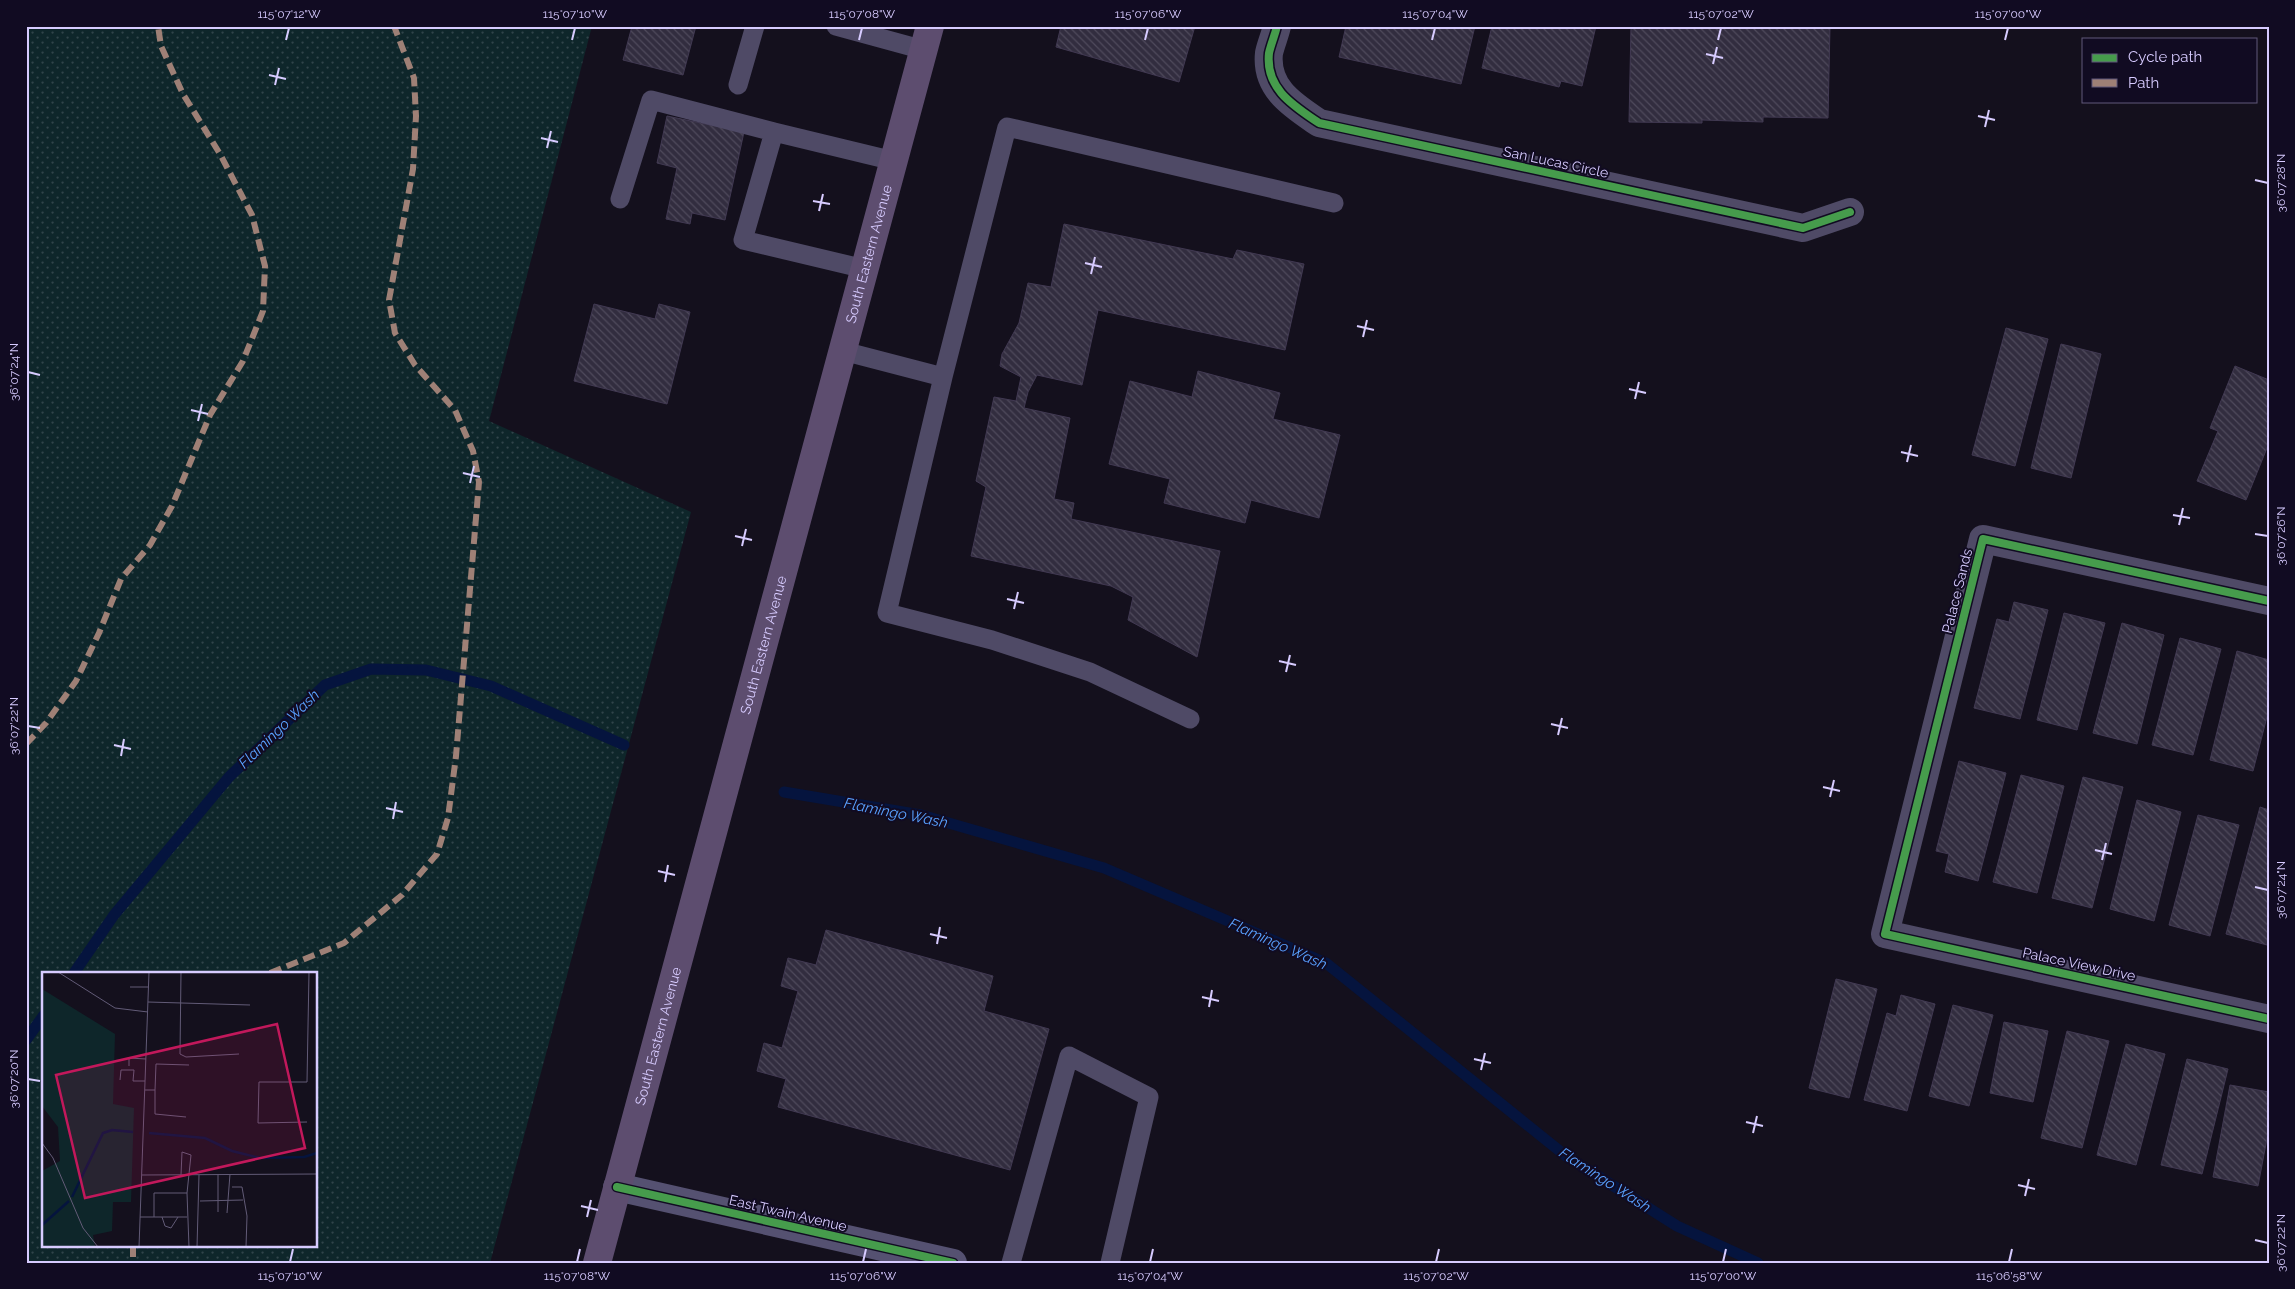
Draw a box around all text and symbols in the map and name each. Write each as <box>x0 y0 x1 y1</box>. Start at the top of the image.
text: 115°07'12"W <box>257 7 321 21</box>
text: 115°07'10"W <box>543 7 608 21</box>
text: 115°07'08"W <box>829 7 896 21</box>
text: 115°07'06"W <box>1115 7 1182 21</box>
text: 115°07'04"W <box>1402 7 1468 21</box>
text: 115°07'02"W <box>1688 7 1754 21</box>
text: 115°07'00"W <box>1975 7 2042 21</box>
legend <box>2082 38 2258 102</box>
text: Cycle path <box>2128 48 2202 66</box>
text: Path <box>2128 74 2159 92</box>
street label: San Lucas Circle <box>1502 143 1610 181</box>
text: 36°07'28"N <box>2274 154 2288 212</box>
street label: South Eastern Avenue <box>842 183 895 325</box>
text: 36°07'24"N <box>7 343 21 401</box>
text: 36°07'26"N <box>2274 507 2288 565</box>
street label: Palace Sands <box>1939 547 1975 635</box>
street label: South Eastern Avenue <box>737 574 790 716</box>
water label: Flamingo Wash <box>235 686 323 772</box>
text: 36°07'22"N <box>7 697 21 755</box>
water label: Flamingo Wash <box>843 794 949 832</box>
text: 36°07'24"N <box>2274 861 2288 919</box>
water label: Flamingo Wash <box>1226 914 1330 974</box>
street label: Palace View Drive <box>2021 944 2137 984</box>
street label: South Eastern Avenue <box>632 965 684 1107</box>
inset map <box>42 972 318 1246</box>
text: 36°07'20"N <box>7 1050 21 1108</box>
water label: Flamingo Wash <box>1556 1144 1654 1216</box>
street label: East Twain Avenue <box>728 1192 848 1234</box>
text: 36°07'22"N <box>2274 1214 2288 1272</box>
text: 115°07'10"W <box>258 1269 323 1283</box>
text: 115°07'08"W <box>544 1269 611 1283</box>
text: 115°07'06"W <box>830 1269 897 1283</box>
text: 115°07'04"W <box>1117 1269 1183 1283</box>
text: 115°07'02"W <box>1403 1269 1469 1283</box>
text: 115°07'00"W <box>1690 1269 1757 1283</box>
text: 115°06'58"W <box>1976 1269 2043 1283</box>

